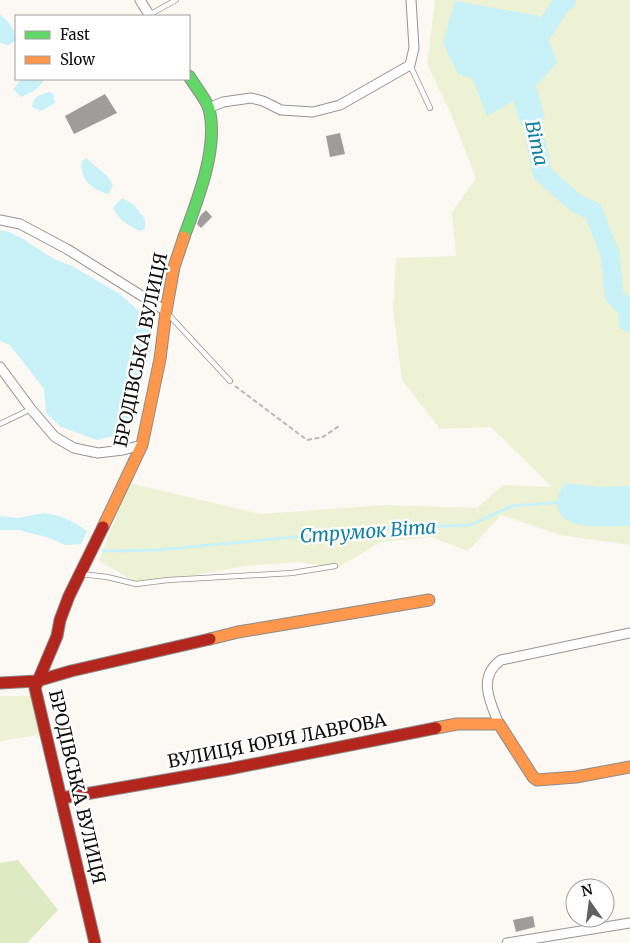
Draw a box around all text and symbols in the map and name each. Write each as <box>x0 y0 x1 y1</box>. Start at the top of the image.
legend <box>15 15 190 80</box>
text: Fast <box>60 25 90 44</box>
text: Slow <box>60 50 95 69</box>
water label: Віта <box>520 118 554 168</box>
street label: БРОДІВСЬКА ВУЛИЦЯ <box>109 250 172 449</box>
water label: Струмок Віта <box>299 514 437 548</box>
street label: БРОДІВСЬКА ВУЛИЦЯ <box>44 688 111 886</box>
street label: ВУЛИЦЯ ЮРІЯ ЛАВРОВА <box>166 708 389 773</box>
north arrow <box>565 878 615 928</box>
text: N <box>579 880 594 900</box>

